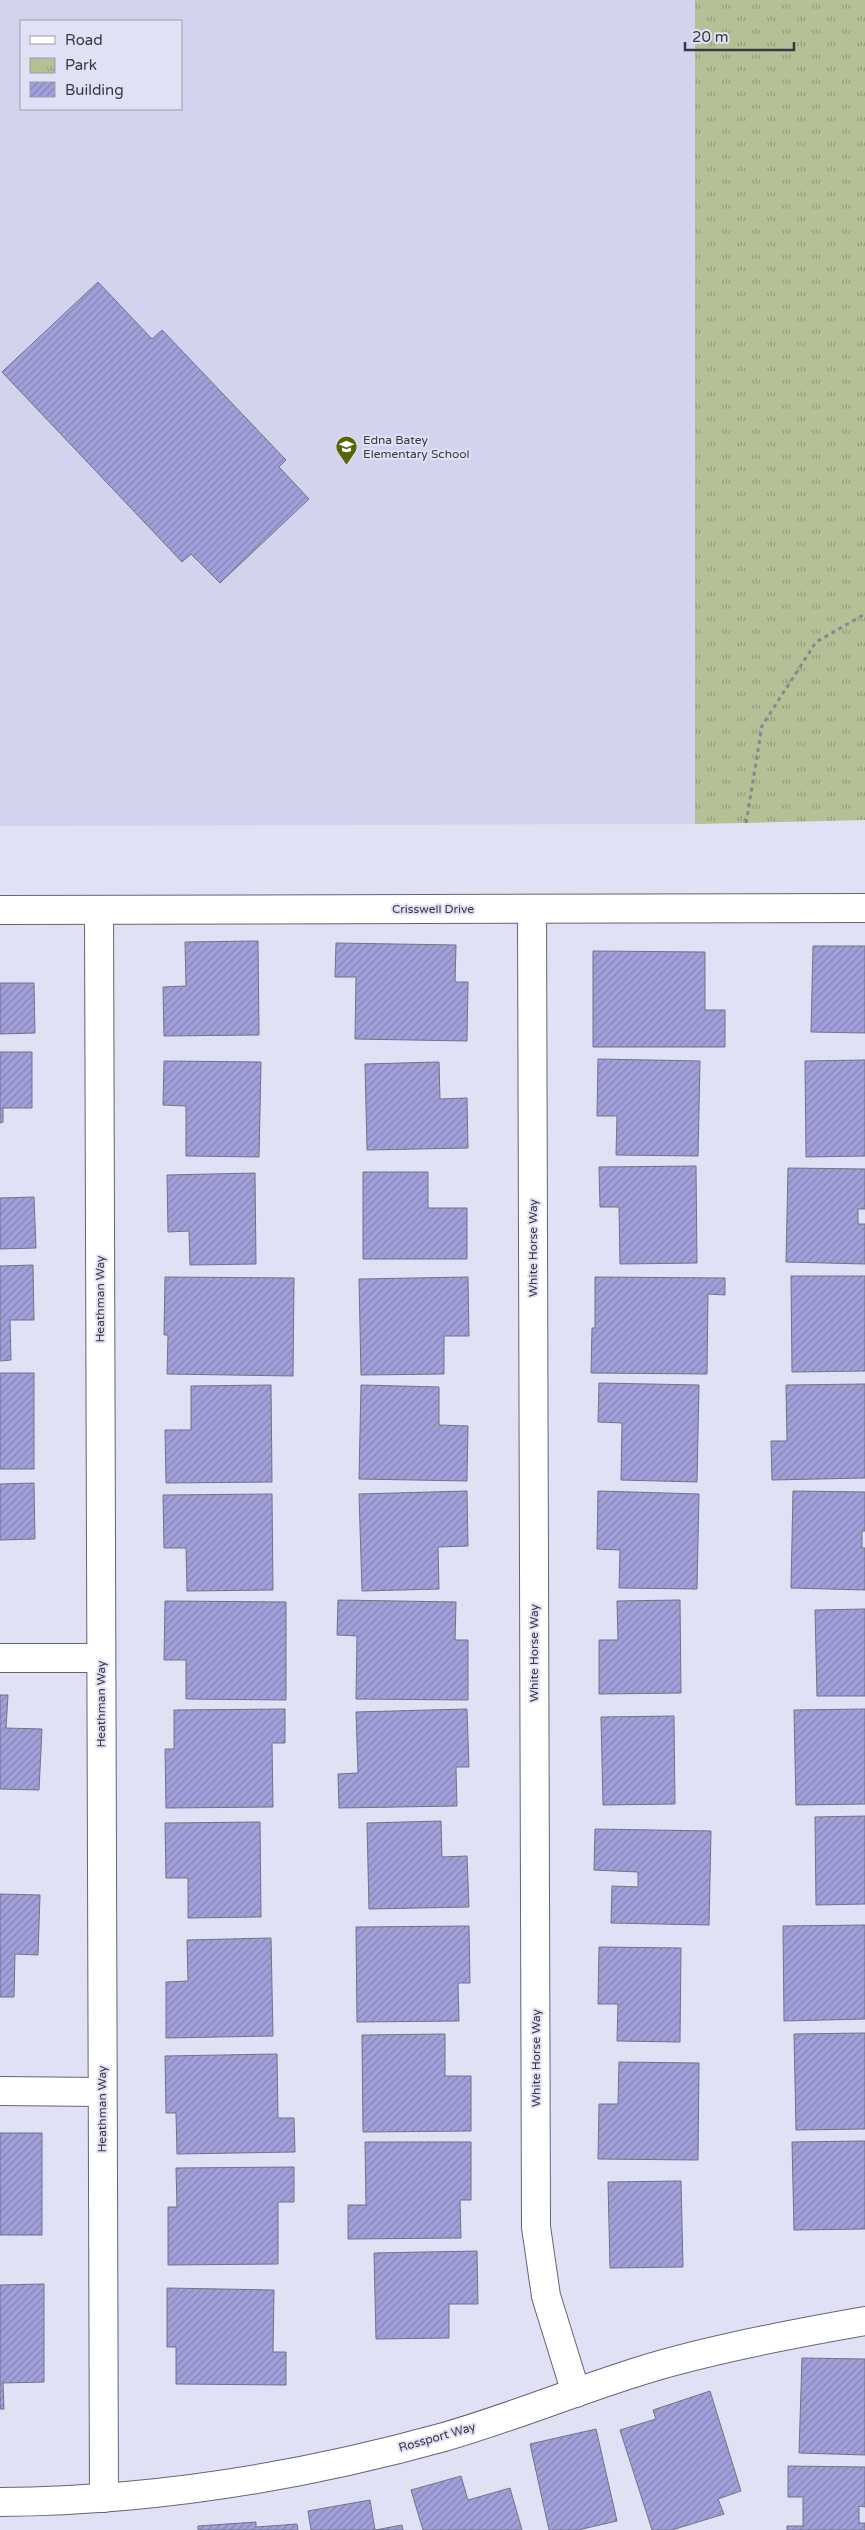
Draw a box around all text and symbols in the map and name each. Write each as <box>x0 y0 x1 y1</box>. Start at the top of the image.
legend <box>20 20 182 110</box>
scale bar <box>685 20 794 52</box>
text: 20 m <box>692 28 729 46</box>
text: Road <box>65 31 103 49</box>
text: Park <box>65 56 97 74</box>
text: Building <box>65 81 124 99</box>
place label: Edna Batey Elementary School <box>363 433 470 461</box>
school or university icon: Edna Batey Elementary School <box>335 435 359 466</box>
street label: Crisswell Drive <box>392 902 474 916</box>
street label: White Horse Way <box>526 1198 540 1297</box>
street label: Heathman Way <box>93 1255 107 1343</box>
street label: White Horse Way <box>527 1603 541 1702</box>
street label: Heathman Way <box>94 1660 108 1748</box>
street label: White Horse Way <box>529 2008 543 2107</box>
street label: Heathman Way <box>95 2065 109 2153</box>
street label: Rossport Way <box>397 2419 478 2455</box>

